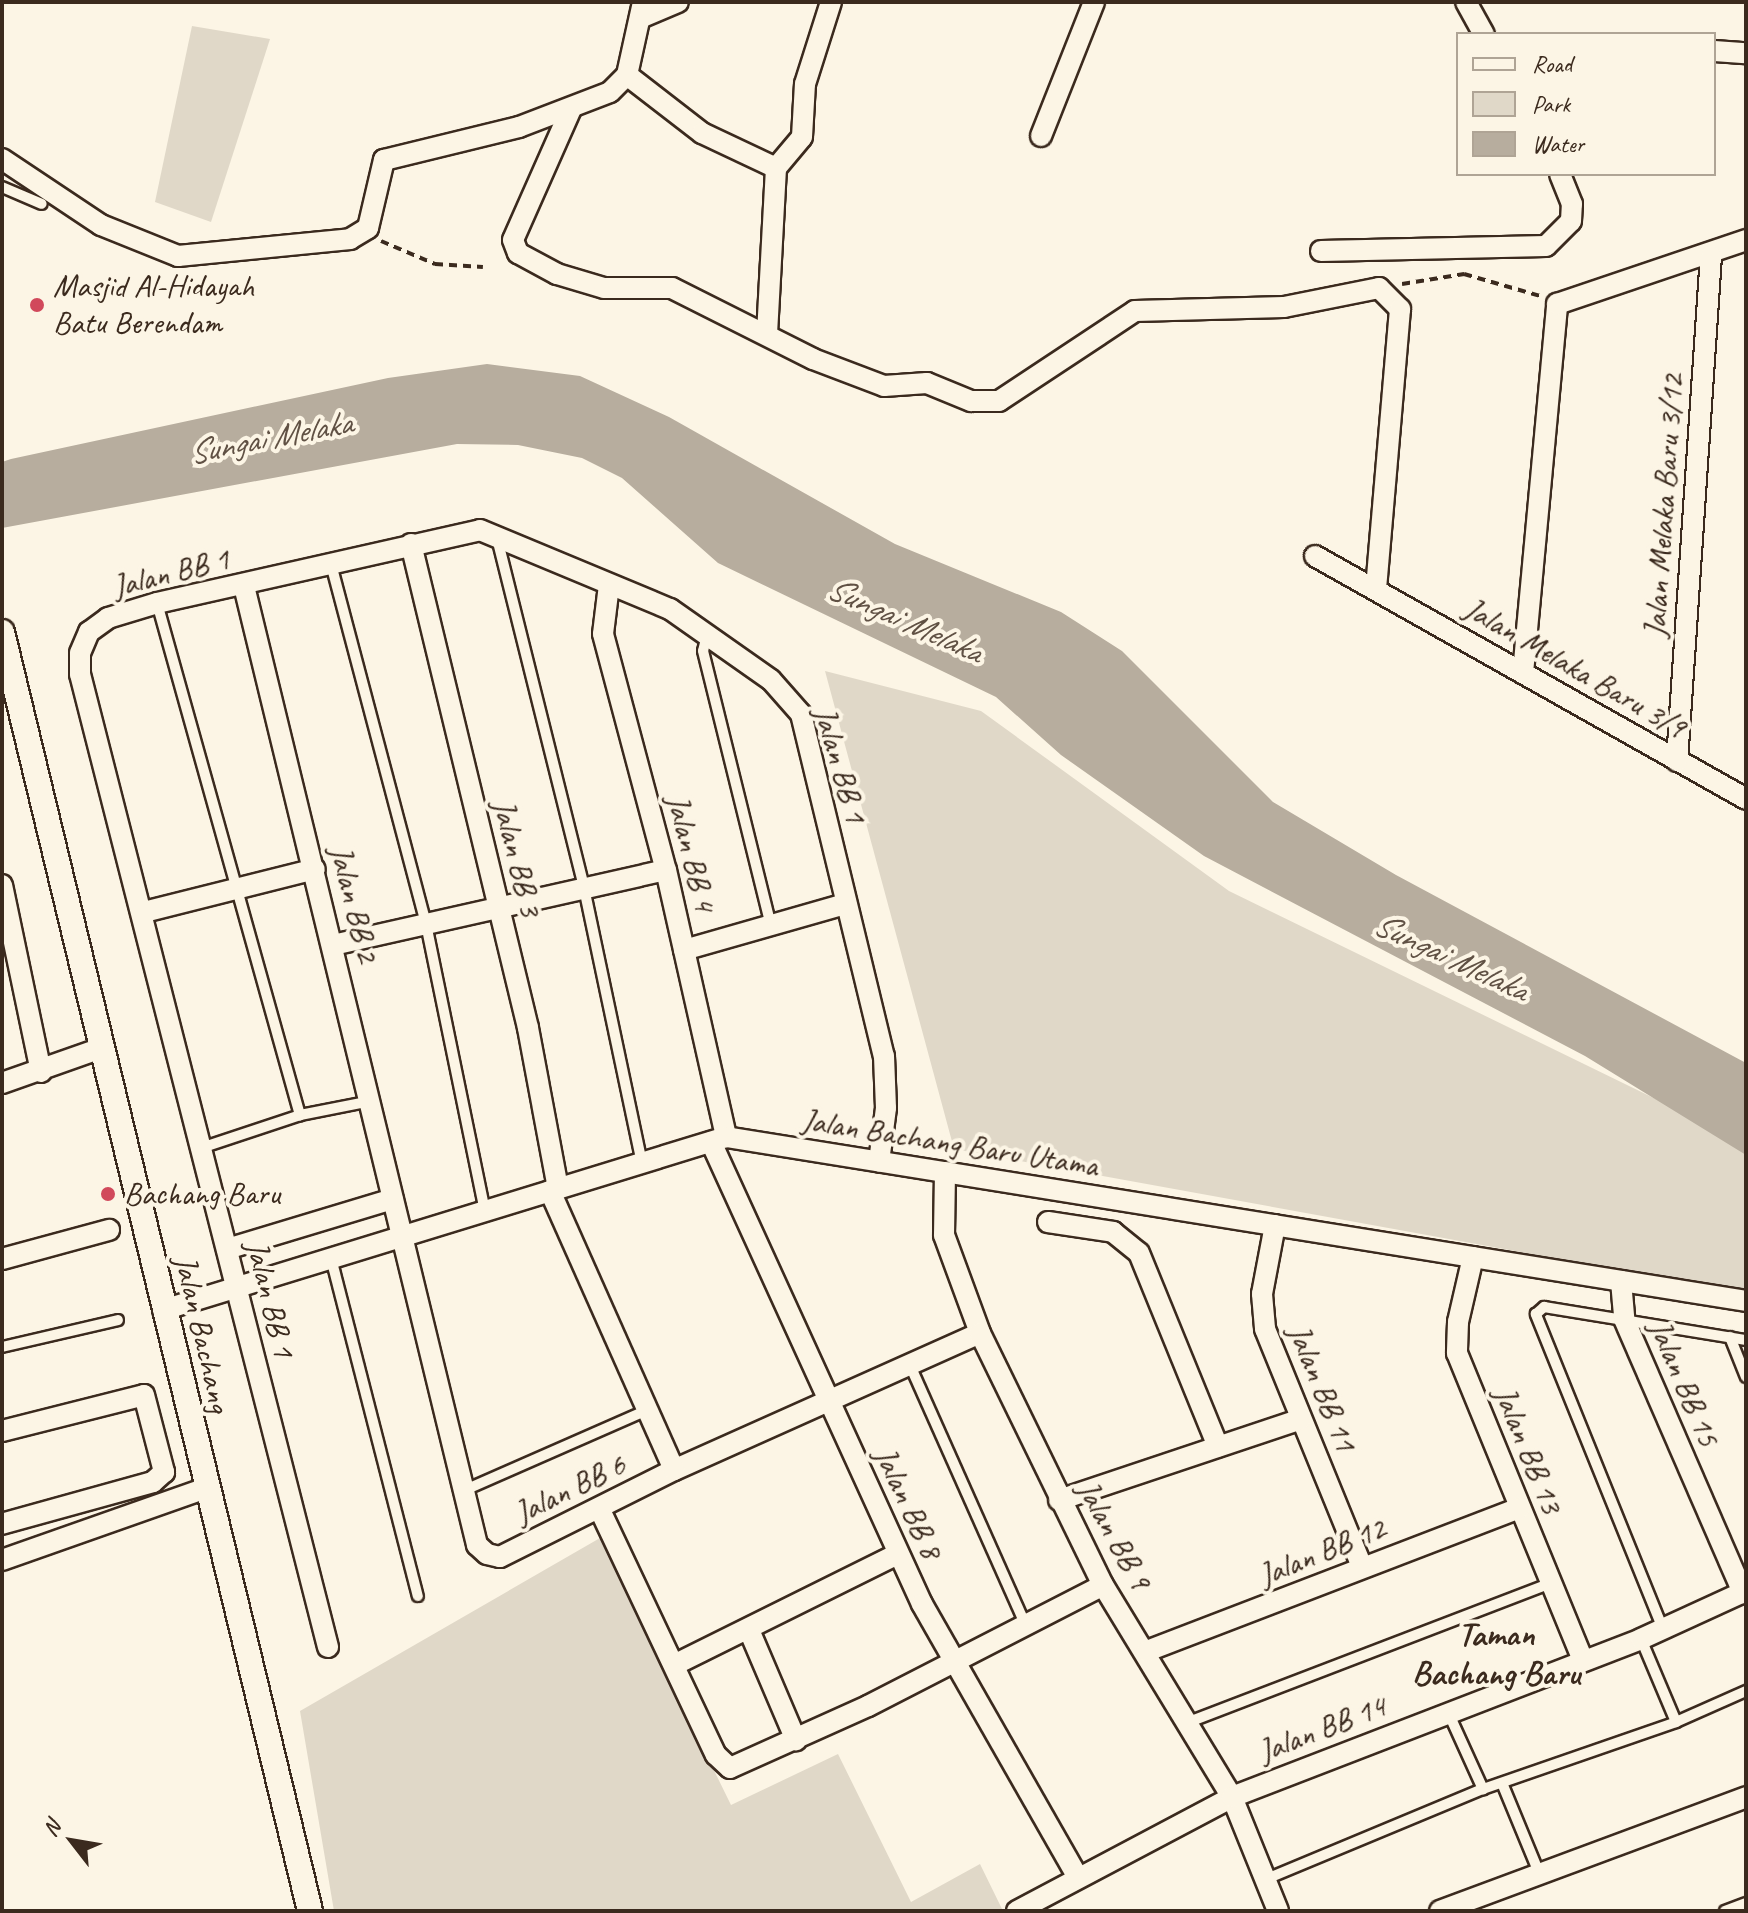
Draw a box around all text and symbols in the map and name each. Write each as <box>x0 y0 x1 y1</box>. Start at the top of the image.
legend <box>1456 32 1716 176</box>
text: Road <box>1532 49 1572 79</box>
text: Park <box>1532 89 1570 119</box>
text: Water <box>1532 129 1584 159</box>
place label: Masjid Al-Hidayah Batu Berendam <box>53 268 254 343</box>
marker: Masjid Al-Hidayah Batu Berendam <box>28 296 46 314</box>
street label: Jalan Melaka Baru 3/12 <box>1636 373 1692 639</box>
water label: Sungai Melaka <box>185 401 355 473</box>
street label: Jalan BB 1 <box>109 540 233 606</box>
water label: Sungai Melaka <box>821 567 989 671</box>
street label: Jalan Melaka Baru 3/9 <box>1457 589 1693 747</box>
street label: Jalan BB 1 <box>805 703 875 827</box>
street label: Jalan BB 4 <box>658 791 724 915</box>
street label: Jalan BB 3 <box>484 796 550 920</box>
street label: Jalan BB 2 <box>321 842 387 966</box>
water label: Sungai Melaka <box>1367 903 1535 1009</box>
street label: Jalan Bachang Baru Utama <box>798 1100 1102 1186</box>
place label: Bachang Baru <box>124 1175 281 1213</box>
marker: Bachang Baru <box>99 1185 117 1203</box>
street label: Jalan BB 1 <box>237 1237 303 1361</box>
street label: Jalan Bachang <box>165 1252 239 1416</box>
street label: Jalan BB 15 <box>1640 1314 1728 1452</box>
street label: Jalan BB 11 <box>1279 1319 1365 1457</box>
street label: Jalan BB 13 <box>1485 1381 1571 1519</box>
street label: Jalan BB 8 <box>865 1441 951 1565</box>
street label: Jalan BB 6 <box>508 1446 632 1532</box>
street label: Jalan BB 9 <box>1068 1474 1160 1596</box>
street label: Jalan BB 12 <box>1253 1509 1391 1595</box>
district label: Taman Bachang Baru <box>1412 1613 1580 1692</box>
street label: Jalan BB 14 <box>1253 1687 1391 1771</box>
north arrow <box>32 1801 112 1881</box>
text: N <box>36 1816 67 1842</box>

